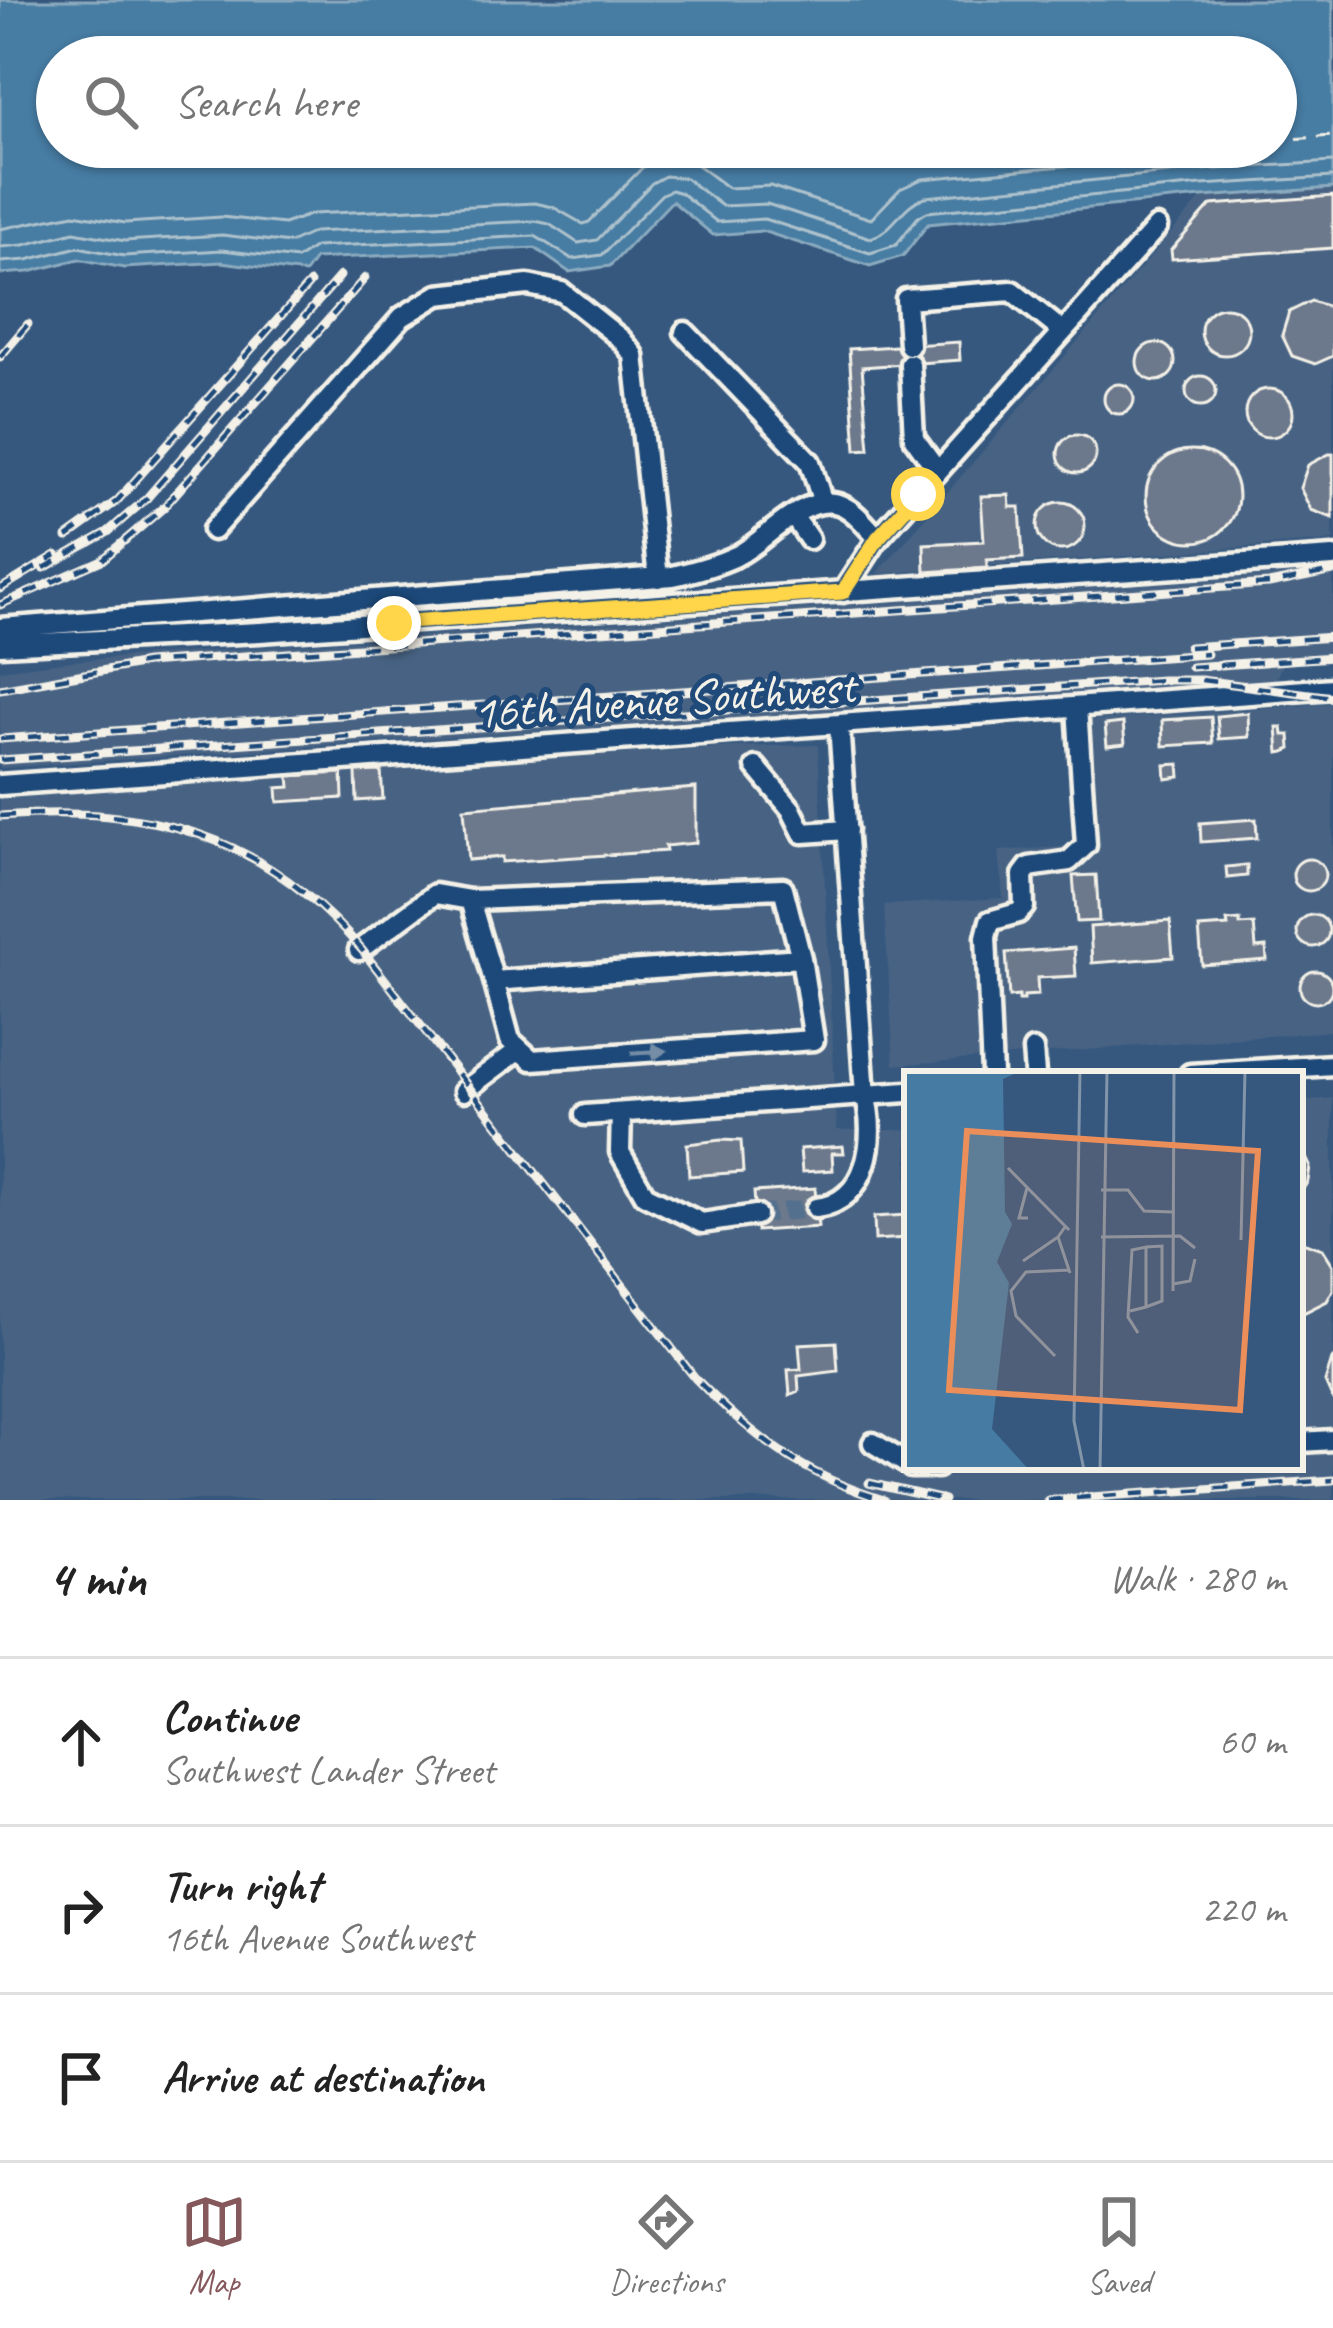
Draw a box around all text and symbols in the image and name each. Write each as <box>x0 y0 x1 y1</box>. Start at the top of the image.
search box <box>36 36 1297 168</box>
icon: search <box>78 69 144 135</box>
text: Search here <box>174 74 357 131</box>
route start <box>891 467 945 521</box>
route end <box>367 596 421 650</box>
street label: 16th Avenue Southwest <box>471 655 861 742</box>
one-way arrow <box>631 1042 668 1061</box>
inset map <box>904 1071 1303 1470</box>
text: 4 min <box>48 1546 146 1610</box>
text: Walk · 280 m <box>1109 1554 1285 1603</box>
text: Continue <box>162 1689 296 1746</box>
icon: ahead <box>48 1709 114 1775</box>
text: 60 m <box>1219 1717 1285 1766</box>
text: Southwest Lander Street <box>162 1746 495 1795</box>
text: Turn right <box>162 1857 320 1914</box>
icon: right <box>48 1877 114 1943</box>
text: 220 m <box>1201 1885 1285 1934</box>
text: 16th Avenue Southwest <box>162 1914 473 1963</box>
icon: arrive <box>48 2045 114 2111</box>
text: Arrive at destination <box>162 2049 484 2106</box>
tab: Map <box>181 2189 247 2303</box>
tab: Directions <box>609 2189 724 2303</box>
tab: Saved <box>1086 2189 1152 2303</box>

